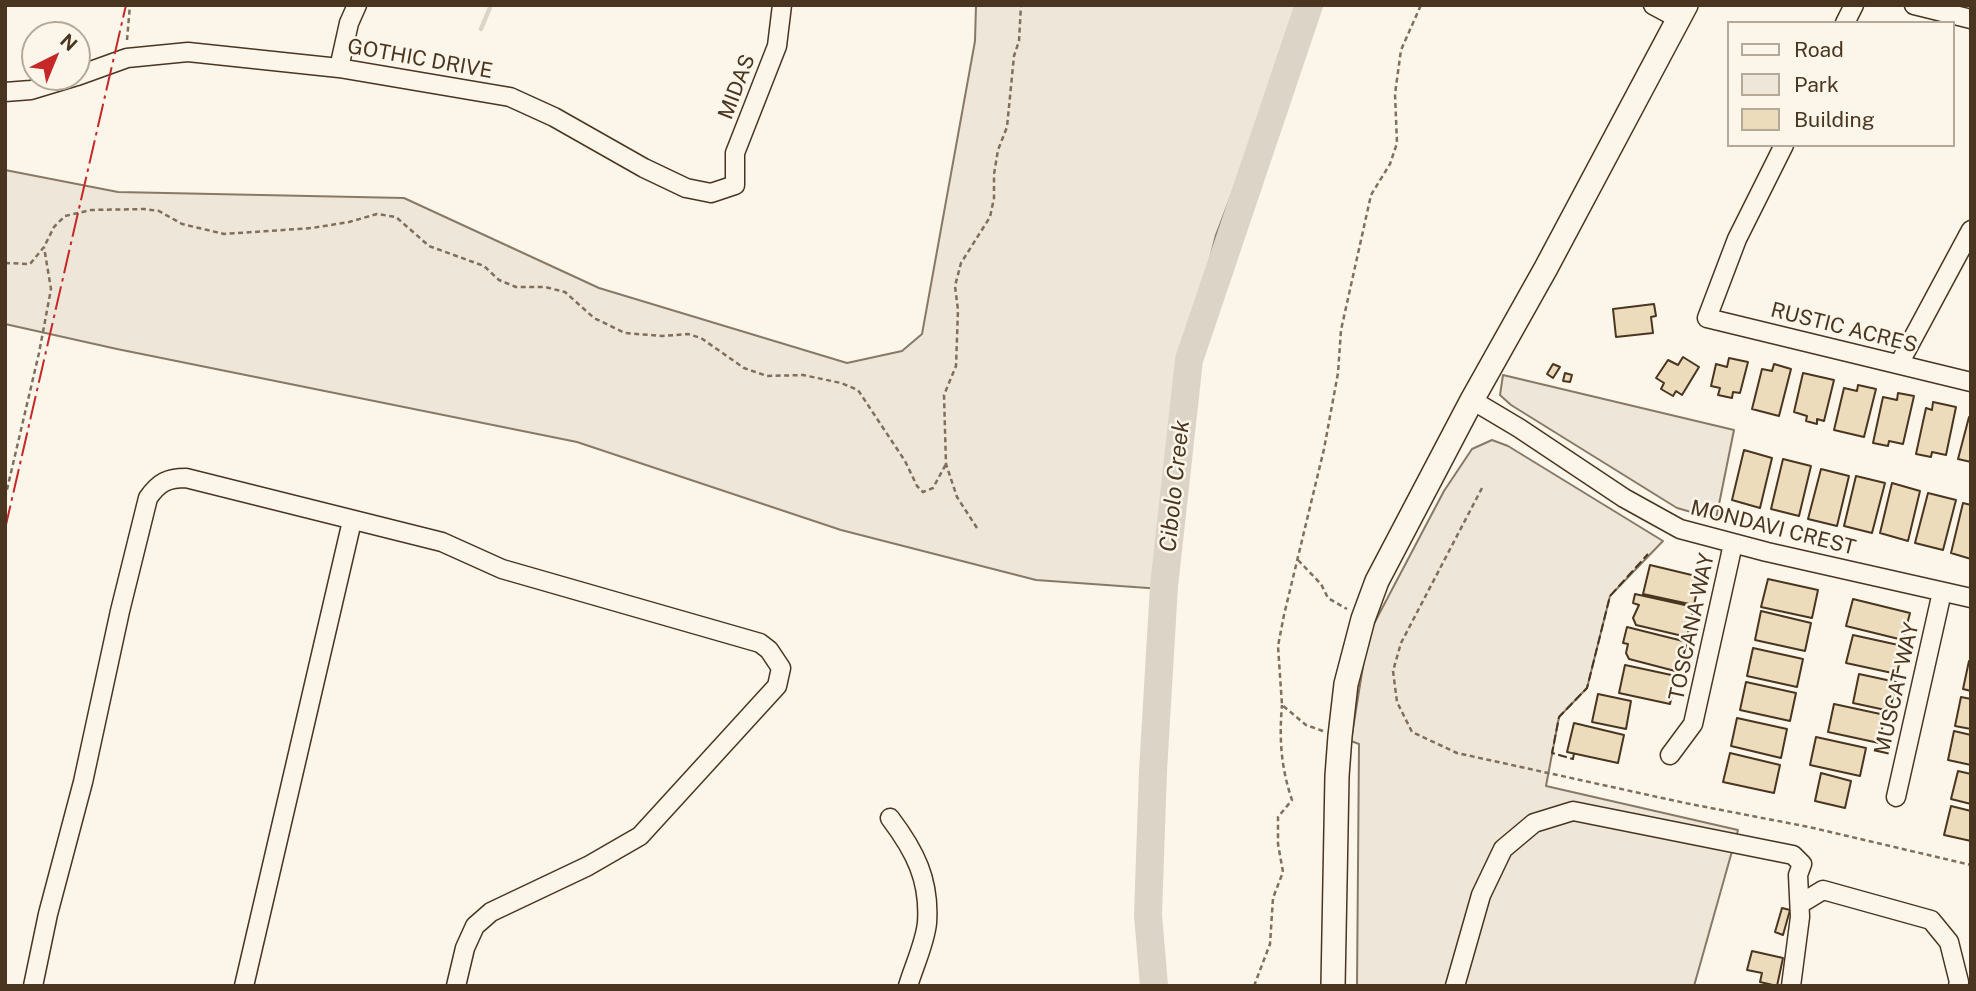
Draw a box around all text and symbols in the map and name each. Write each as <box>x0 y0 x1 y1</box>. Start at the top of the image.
north arrow <box>21 21 91 91</box>
legend <box>1728 21 1955 147</box>
text: N <box>56 29 82 55</box>
street label: GOTHIC DRIVE <box>345 34 495 84</box>
text: Road <box>1794 37 1844 62</box>
street label: MIDAS <box>713 51 761 123</box>
text: Park <box>1794 72 1839 97</box>
text: Building <box>1794 107 1875 132</box>
street label: RUSTIC ACRES <box>1768 298 1920 358</box>
water label: Cibolo Creek <box>1154 419 1196 553</box>
street label: MONDAVI CREST <box>1688 495 1858 561</box>
street label: TOSCANA WAY <box>1664 551 1720 703</box>
street label: MUSCAT WAY <box>1869 620 1925 758</box>

